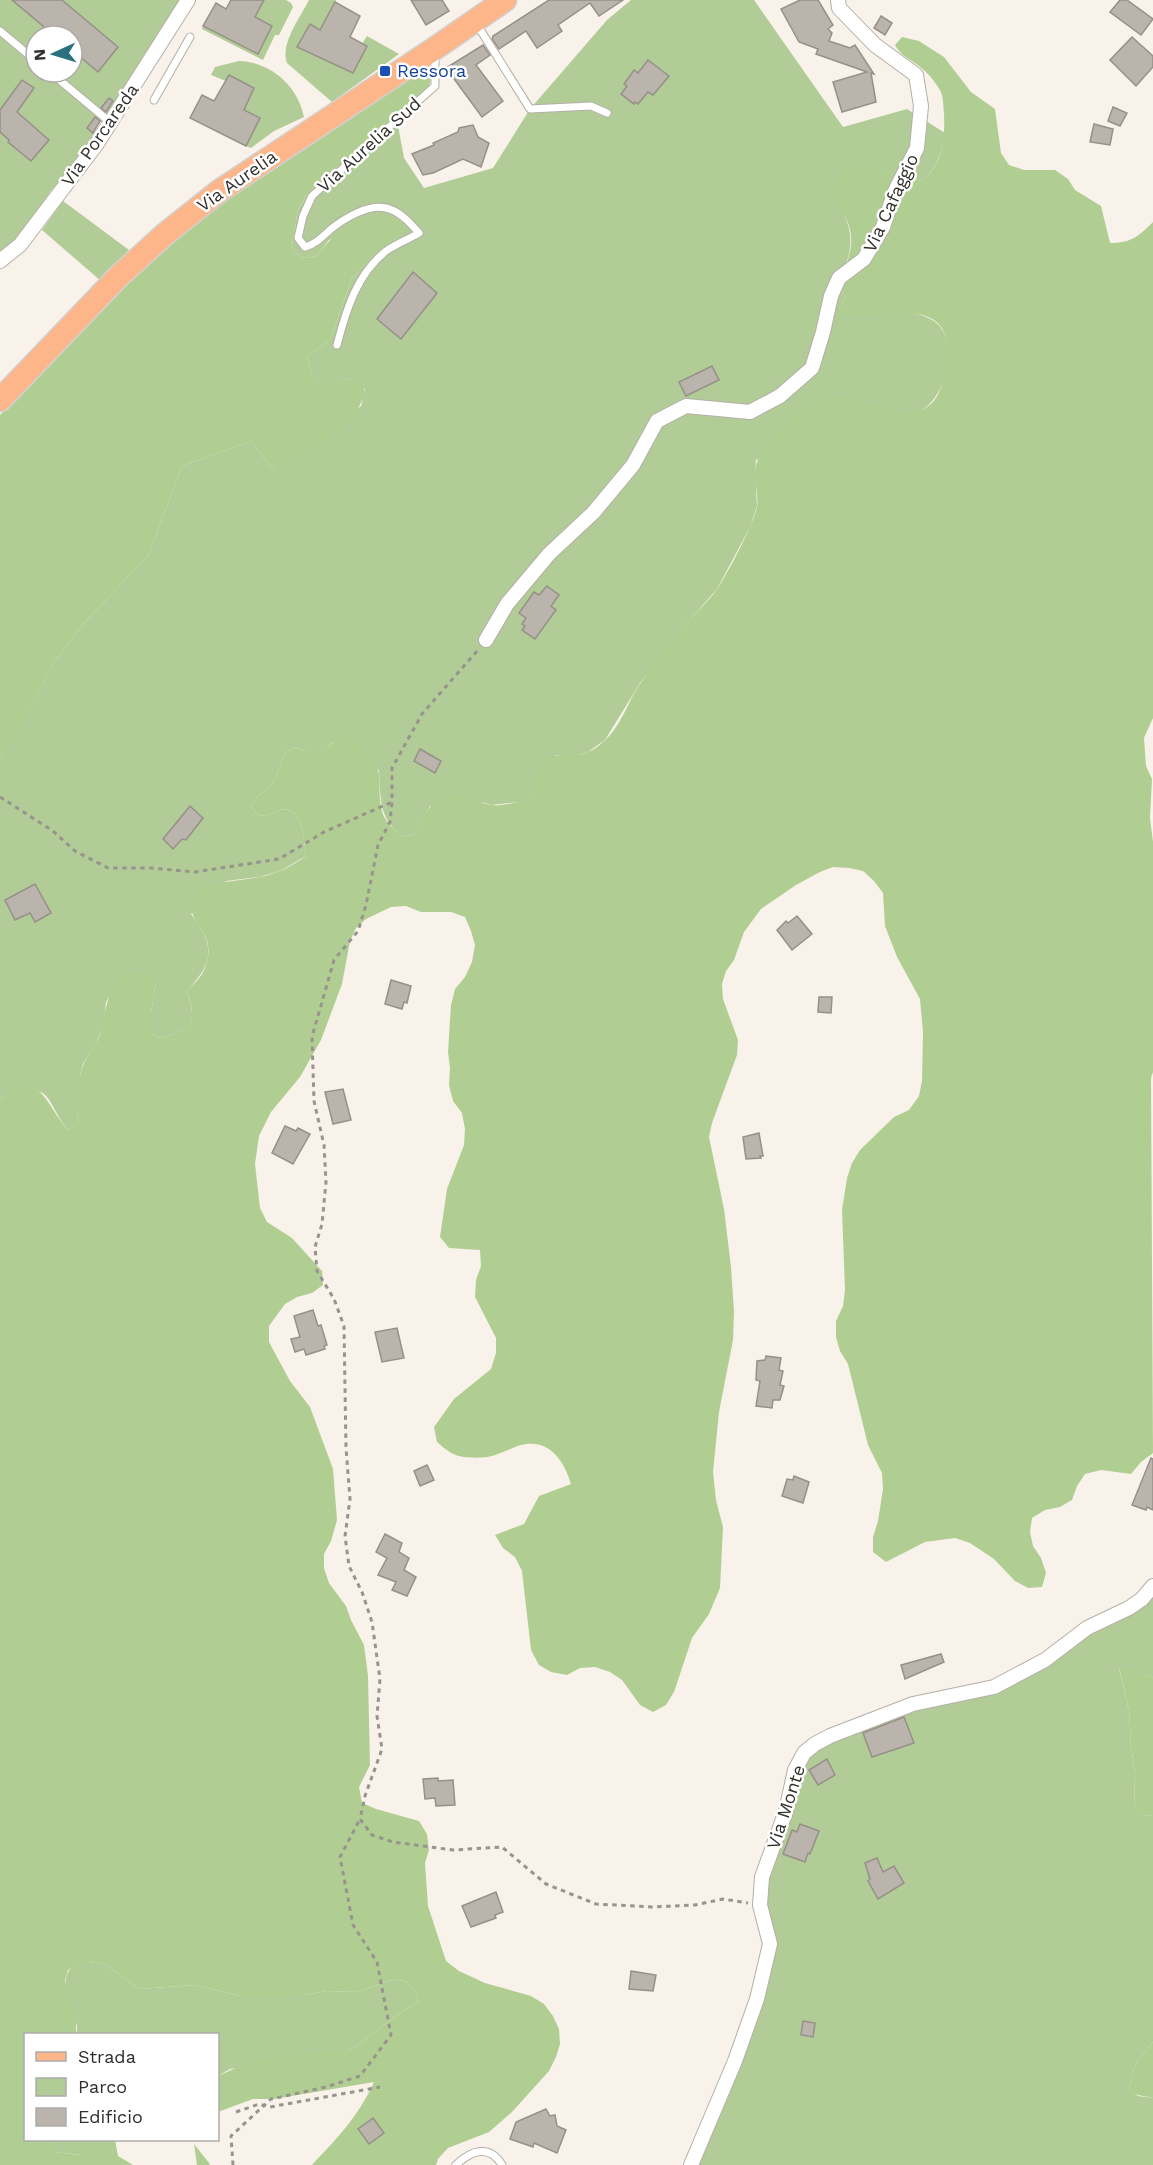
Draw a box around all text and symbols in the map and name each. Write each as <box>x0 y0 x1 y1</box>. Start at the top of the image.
north arrow <box>24 24 84 84</box>
text: N <box>30 48 49 62</box>
place label: Ressora <box>397 60 466 81</box>
marker: Ressora <box>378 64 392 78</box>
street label: Via Porcareda <box>57 79 143 190</box>
street label: Via Aurelia Sud <box>313 93 425 197</box>
street label: Via Aurelia <box>193 145 281 216</box>
street label: Via Cafaggio <box>859 150 923 255</box>
street label: Via Monte <box>762 1762 809 1852</box>
legend <box>24 2033 219 2141</box>
text: Strada <box>78 2046 136 2067</box>
text: Parco <box>78 2076 127 2097</box>
text: Edificio <box>78 2106 143 2127</box>

